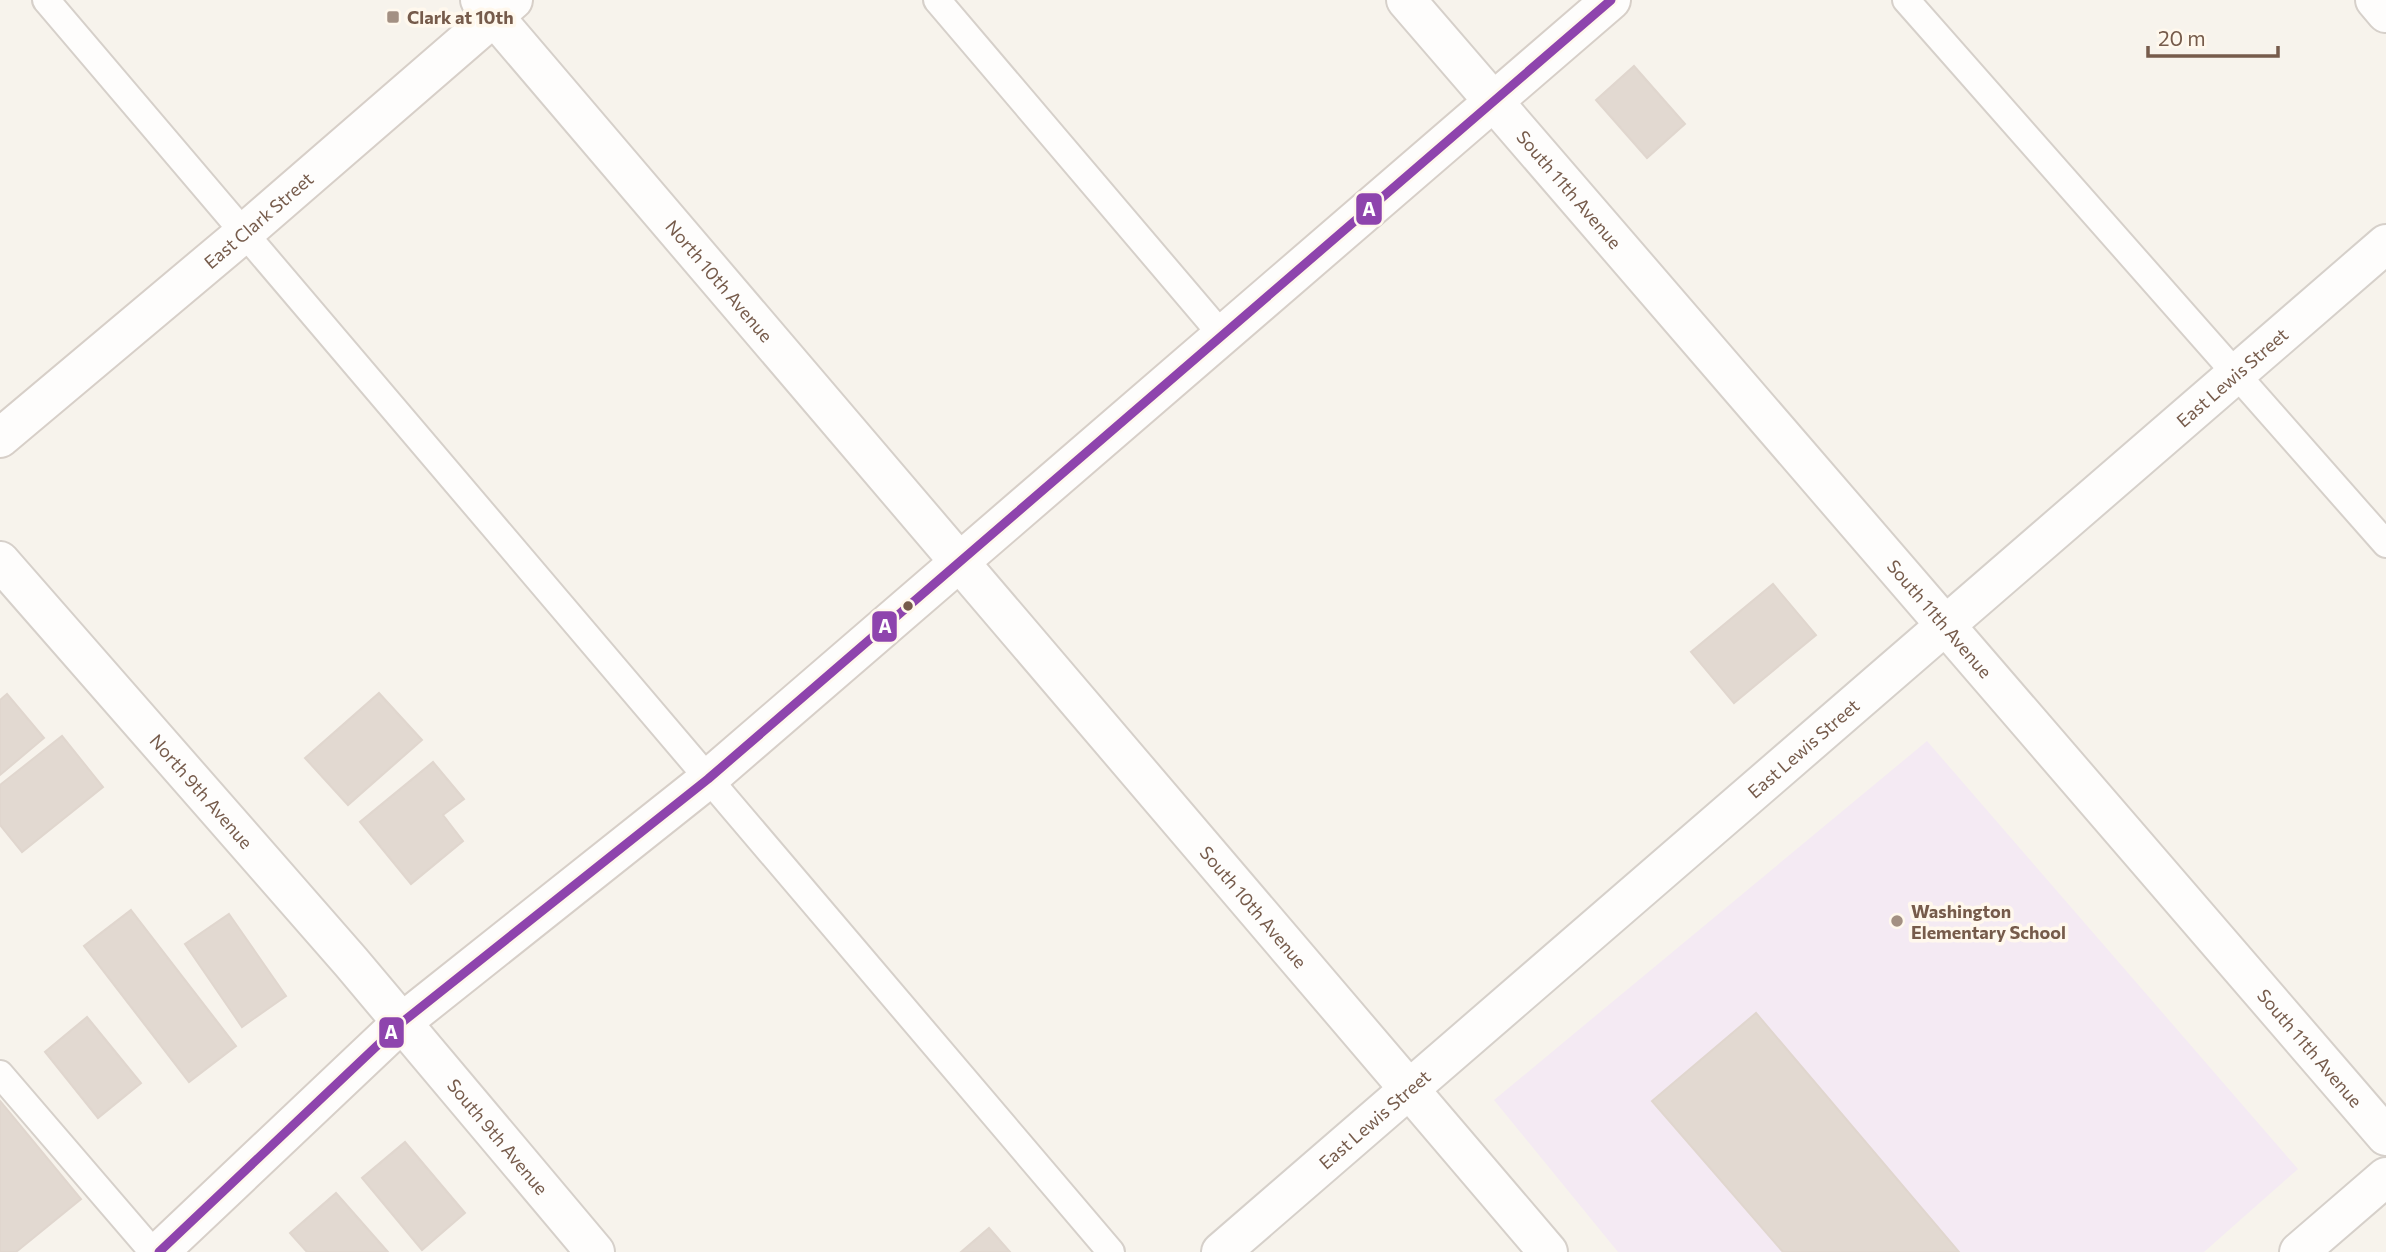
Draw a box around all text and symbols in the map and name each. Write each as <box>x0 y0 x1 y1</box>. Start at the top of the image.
place label: Clark at 10th <box>407 6 514 28</box>
marker: Clark at 10th <box>385 9 401 25</box>
scale bar <box>2148 14 2278 58</box>
text: 20 m <box>2158 25 2206 50</box>
street label: South 11th Avenue <box>1512 126 1626 253</box>
street label: East Clark Street <box>199 167 318 273</box>
line badge: A <box>1355 192 1383 226</box>
text: A <box>1362 197 1376 220</box>
street label: North 10th Avenue <box>661 215 778 346</box>
street label: East Lewis Street <box>2172 323 2292 431</box>
street label: South 11th Avenue <box>1883 555 1997 682</box>
unlabelled marker <box>901 599 915 613</box>
line badge: A <box>871 610 898 643</box>
text: A <box>878 614 892 637</box>
street label: East Lewis Street <box>1743 694 1864 802</box>
street label: North 9th Avenue <box>146 730 258 853</box>
street label: South 10th Avenue <box>1196 841 1312 972</box>
place label: Washington Elementary School <box>1911 900 2066 943</box>
marker: Washington Elementary School <box>1889 913 1905 929</box>
street label: South 11th Avenue <box>2253 984 2367 1112</box>
line badge: A <box>378 1016 405 1049</box>
text: A <box>384 1020 398 1043</box>
street label: East Lewis Street <box>1314 1065 1435 1173</box>
street label: South 9th Avenue <box>443 1074 553 1199</box>

